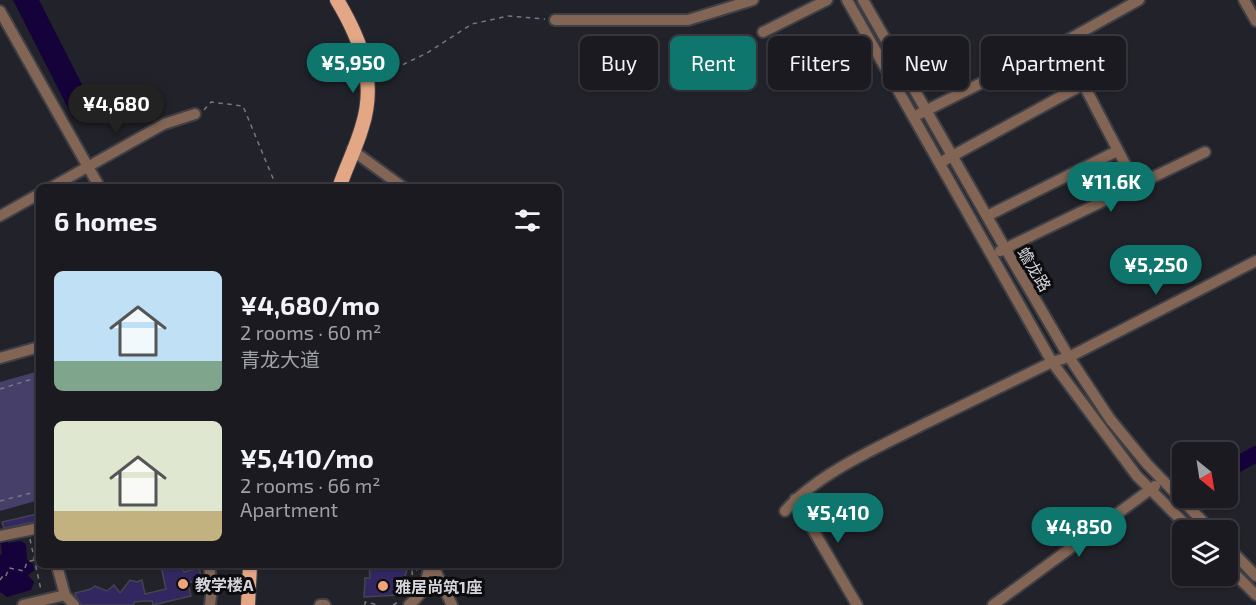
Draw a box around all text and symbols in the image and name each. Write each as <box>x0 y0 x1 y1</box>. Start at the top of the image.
chip: Buy <box>580 36 658 90</box>
chip: Rent <box>670 36 756 90</box>
chip: Filters <box>768 36 871 90</box>
chip: New <box>883 36 969 90</box>
chip: Apartment <box>981 36 1126 90</box>
pin: ¥5,950 <box>304 43 402 94</box>
text: ¥5,950 <box>321 50 385 74</box>
pin: ¥4,680 <box>67 84 165 135</box>
text: ¥4,680 <box>82 91 150 115</box>
pin: ¥11.6K <box>1062 162 1160 213</box>
text: ¥11.6K <box>1081 169 1141 193</box>
icon: filters <box>511 204 544 237</box>
text: 6 homes <box>54 205 157 236</box>
street label: 蟾龙路 <box>1014 244 1056 294</box>
pin: ¥5,250 <box>1107 245 1205 296</box>
text: ¥5,250 <box>1124 252 1188 276</box>
text: ¥4,680/mo <box>240 289 380 320</box>
icon: home <box>102 295 174 367</box>
text: 2 rooms · 60 m² <box>240 320 381 344</box>
text: 青龙大道 <box>240 347 320 371</box>
text: ¥5,410/mo <box>240 442 374 473</box>
north arrow <box>1172 442 1238 508</box>
map controls <box>1172 442 1238 586</box>
icon: home <box>102 445 174 517</box>
text: 2 rooms · 66 m² <box>240 473 381 497</box>
pin: ¥5,410 <box>789 493 887 544</box>
text: Apartment <box>240 497 338 521</box>
text: ¥5,410 <box>806 500 870 524</box>
pin: ¥4,850 <box>1030 507 1128 558</box>
text: ¥4,850 <box>1046 514 1112 538</box>
button: layers <box>1172 520 1238 586</box>
place label: 教学楼A <box>195 575 254 594</box>
marker: 教学楼A <box>176 577 190 591</box>
place label: 雅居尚筑1座 <box>395 577 482 596</box>
marker: 雅居尚筑1座 <box>376 579 390 593</box>

